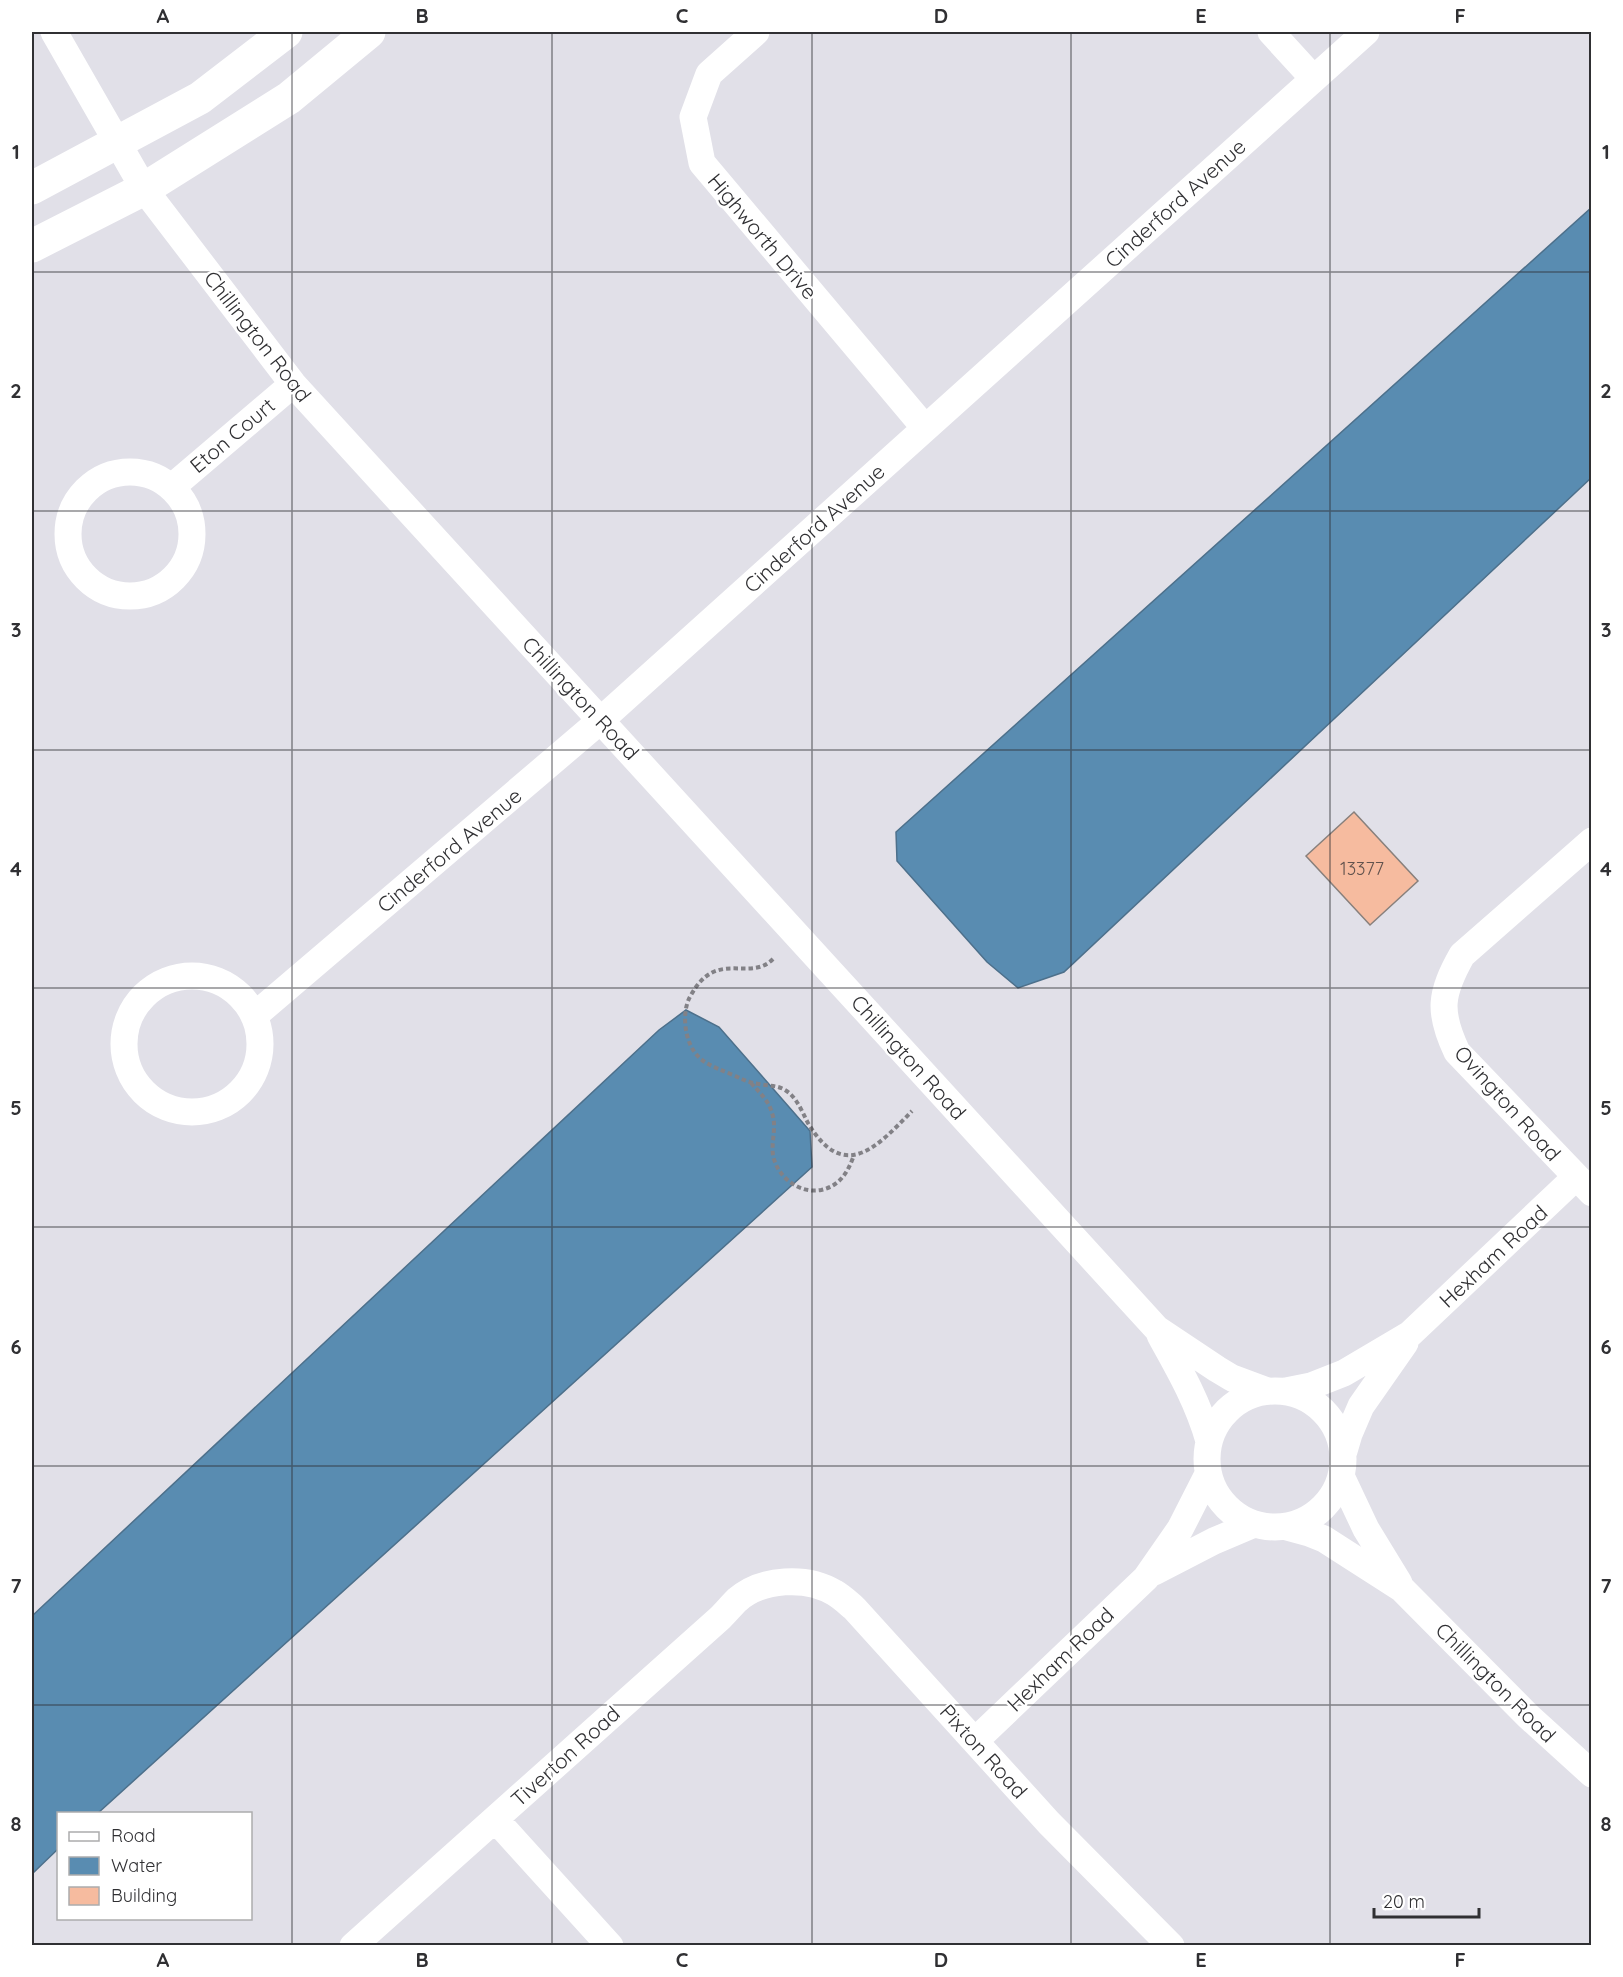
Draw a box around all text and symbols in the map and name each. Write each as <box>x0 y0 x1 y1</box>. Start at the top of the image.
text: A <box>157 3 170 28</box>
text: B <box>415 3 429 28</box>
text: C <box>676 3 689 28</box>
text: D <box>934 3 948 28</box>
text: E <box>1195 3 1207 28</box>
text: F <box>1454 3 1466 28</box>
street label: Cinderford Avenue <box>1099 133 1251 273</box>
text: 1 <box>12 139 20 164</box>
text: 1 <box>1602 139 1610 164</box>
street label: Highworth Drive <box>703 168 823 304</box>
street label: Chillington Road <box>199 265 317 407</box>
text: 2 <box>10 378 22 403</box>
text: 2 <box>1600 378 1612 403</box>
street label: Eton Court <box>184 392 280 478</box>
street label: Cinderford Avenue <box>738 458 890 598</box>
text: 3 <box>11 617 21 642</box>
text: 3 <box>1601 617 1611 642</box>
street label: Chillington Road <box>517 631 645 765</box>
street label: Cinderford Avenue <box>372 782 526 918</box>
text: 4 <box>10 856 22 881</box>
text: 4 <box>1600 856 1612 881</box>
house number: 13377 <box>1340 857 1384 880</box>
street label: Chillington Road <box>846 989 972 1125</box>
street label: Ovington Road <box>1449 1040 1567 1166</box>
text: 5 <box>10 1095 22 1120</box>
text: 5 <box>1600 1095 1612 1120</box>
street label: Hexham Road <box>1433 1199 1553 1313</box>
text: 6 <box>10 1334 22 1359</box>
text: 6 <box>1600 1334 1612 1359</box>
text: 7 <box>11 1573 22 1598</box>
text: 7 <box>1601 1573 1612 1598</box>
street label: Hexham Road <box>1001 1601 1119 1717</box>
street label: Chillington Road <box>1431 1617 1561 1747</box>
street label: Pixton Road <box>935 1698 1033 1804</box>
street label: Tiverton Road <box>505 1700 625 1812</box>
text: 8 <box>11 1811 22 1836</box>
text: 8 <box>1601 1811 1612 1836</box>
legend <box>57 1812 252 1920</box>
text: Road <box>111 1824 156 1847</box>
text: Water <box>111 1854 162 1877</box>
scale bar <box>1374 1881 1479 1919</box>
text: Building <box>111 1884 177 1907</box>
text: 20 m <box>1383 1890 1425 1913</box>
text: A <box>157 1947 170 1972</box>
text: B <box>415 1947 429 1972</box>
text: C <box>676 1947 689 1972</box>
text: D <box>934 1947 948 1972</box>
text: E <box>1195 1947 1207 1972</box>
text: F <box>1454 1947 1466 1972</box>

